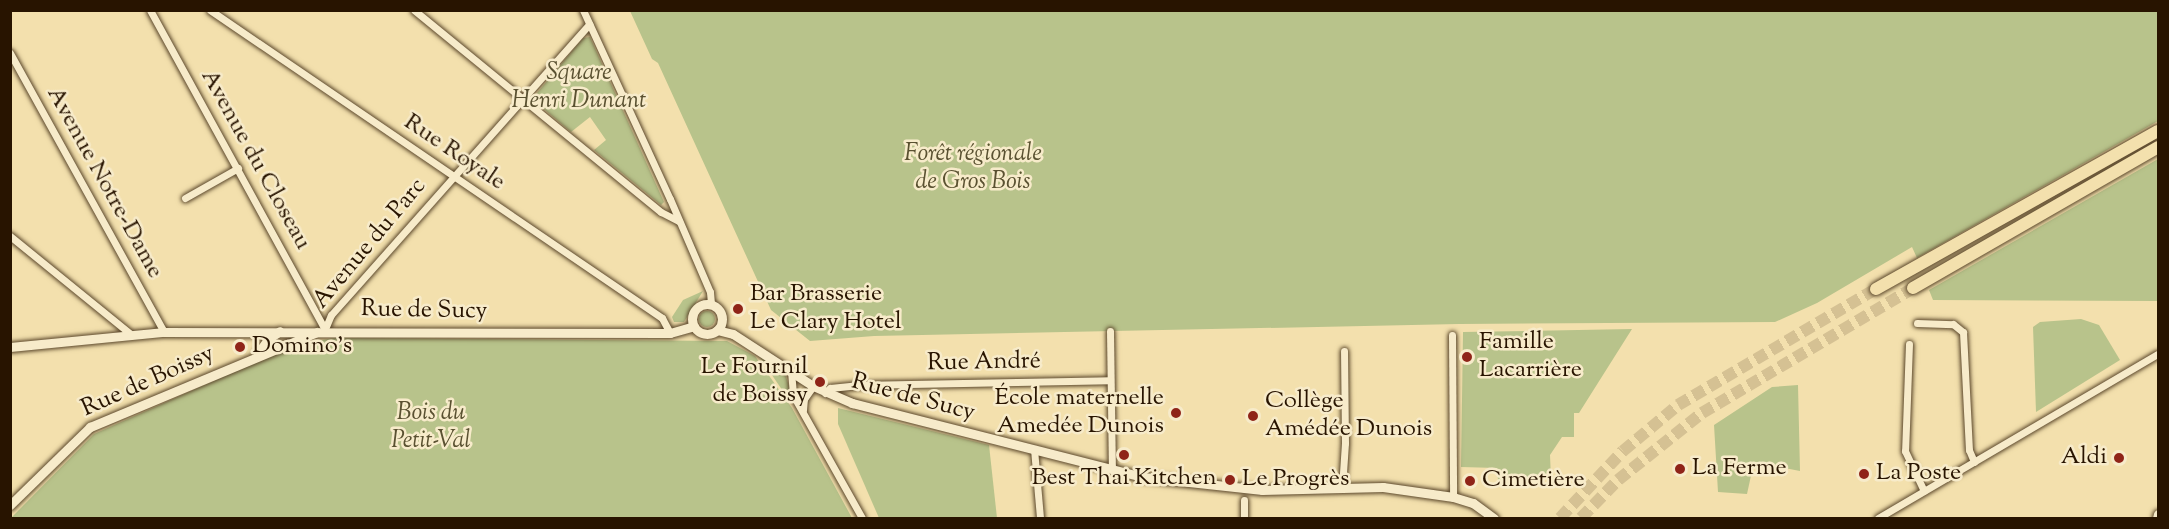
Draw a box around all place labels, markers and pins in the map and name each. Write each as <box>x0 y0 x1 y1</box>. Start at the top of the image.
place label: Bar Brasserie Le Clary Hotel <box>750 281 902 337</box>
marker: Bar Brasserie Le Clary Hotel <box>731 302 745 316</box>
place label: Famille Lacarrière <box>1479 329 1582 385</box>
place label: Domino's <box>252 333 352 361</box>
marker: Domino's <box>233 340 247 354</box>
marker: Famille Lacarrière <box>1460 350 1474 364</box>
place label: Le Fournil de Boissy <box>701 354 808 410</box>
marker: Le Fournil de Boissy <box>813 375 827 389</box>
place label: École maternelle Amedée Dunois <box>994 385 1164 441</box>
place label: Collège Amédée Dunois <box>1265 388 1432 444</box>
marker: École maternelle Amedée Dunois <box>1169 406 1183 420</box>
marker: Collège Amédée Dunois <box>1246 409 1260 423</box>
place label: Aldi <box>2061 444 2107 472</box>
marker: Best Thai Kitchen <box>1117 448 1131 462</box>
marker: Aldi <box>2112 451 2126 465</box>
place label: La Ferme <box>1692 455 1787 483</box>
place label: La Poste <box>1876 460 1961 488</box>
marker: La Ferme <box>1673 462 1687 476</box>
place label: Best Thai Kitchen <box>1031 465 1217 493</box>
place label: Le Progrès <box>1242 466 1349 494</box>
place label: Cimetière <box>1482 467 1585 495</box>
marker: La Poste <box>1857 467 1871 481</box>
marker: Le Progrès <box>1223 473 1237 487</box>
marker: Cimetière <box>1463 474 1477 488</box>

